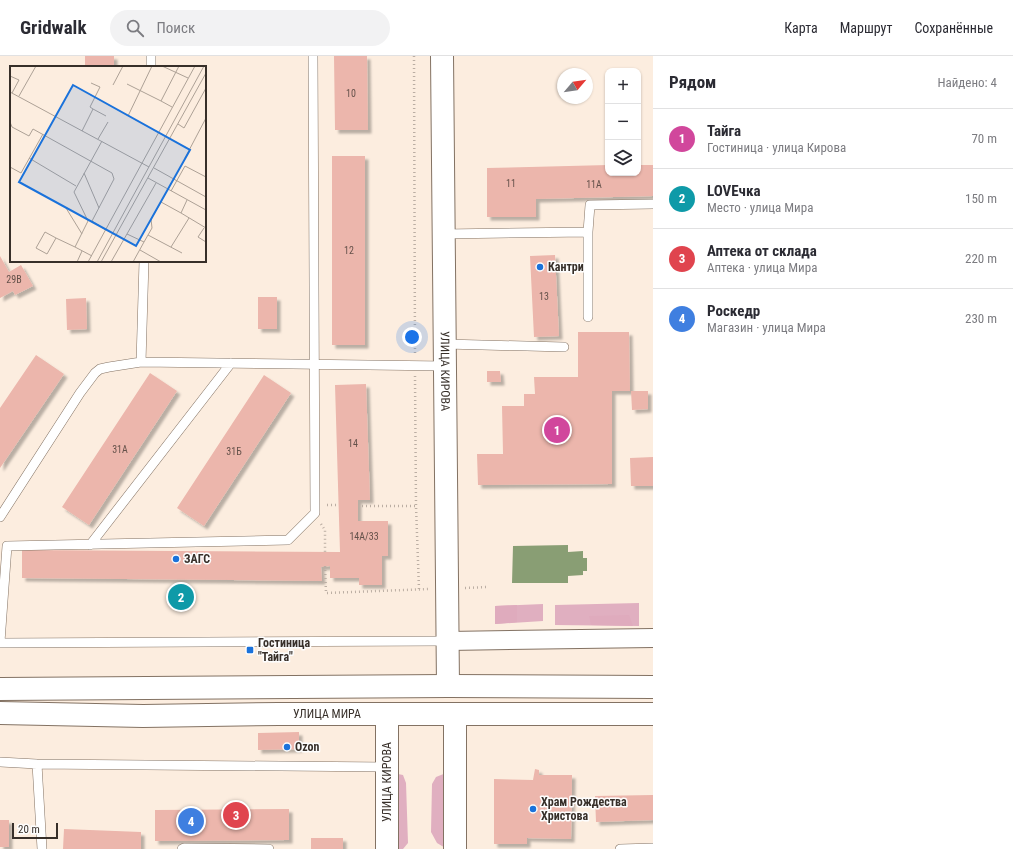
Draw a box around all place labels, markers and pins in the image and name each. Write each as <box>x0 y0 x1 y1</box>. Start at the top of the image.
place label: Кантри <box>548 260 584 274</box>
marker: Кантри <box>535 262 545 272</box>
pin: 1 <box>544 415 570 445</box>
place label: ЗАГС <box>184 552 210 566</box>
marker: ЗАГС <box>171 554 181 564</box>
pin: 2 <box>168 582 194 612</box>
place label: Гостиница "Тайга" <box>258 636 310 664</box>
marker: Гостиница "Тайга" <box>245 645 255 655</box>
place label: Ozon <box>295 740 320 754</box>
marker: Ozon <box>282 742 292 752</box>
place label: Храм Рождества Христова <box>541 795 627 823</box>
pin: 3 <box>223 800 249 830</box>
marker: Храм Рождества Христова <box>528 804 538 814</box>
pin: 4 <box>178 806 204 836</box>

